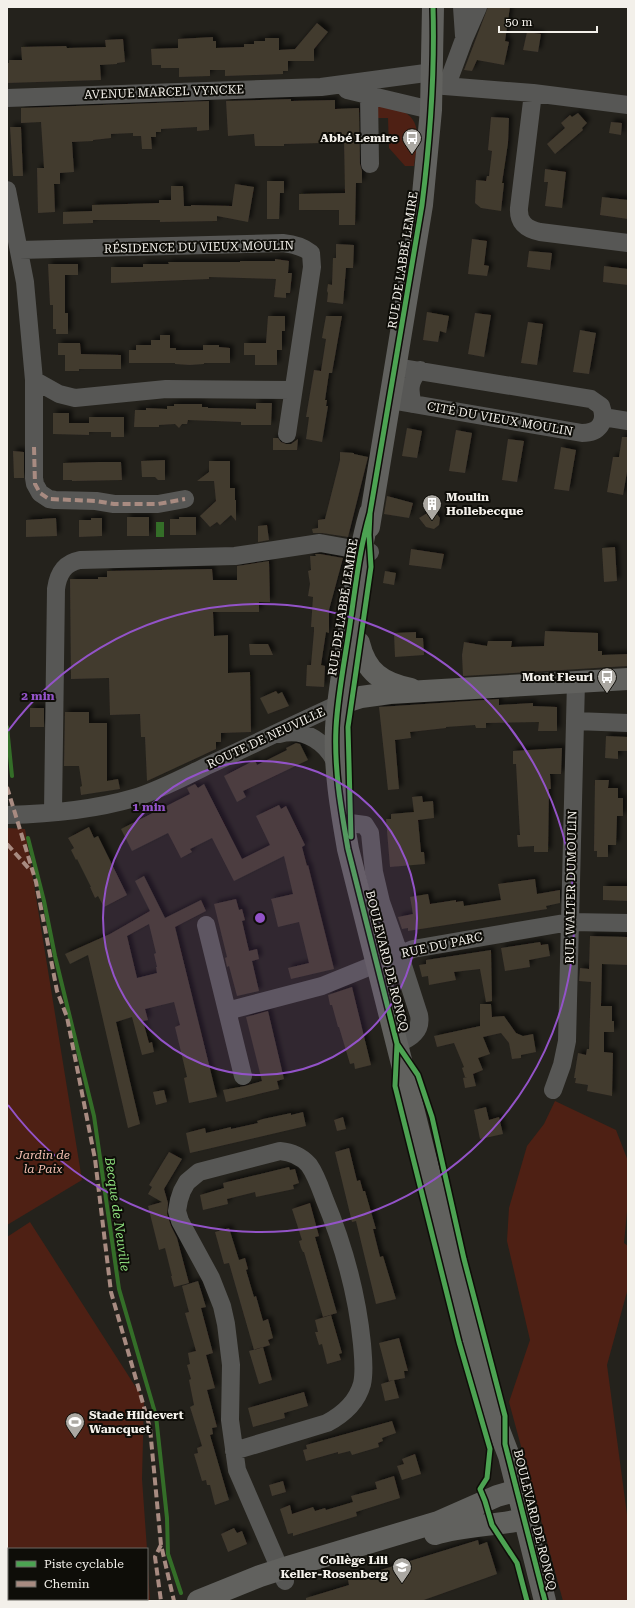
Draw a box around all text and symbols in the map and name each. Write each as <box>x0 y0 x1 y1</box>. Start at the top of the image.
scale bar <box>499 8 597 34</box>
text: 50 m <box>505 15 532 29</box>
street label: AVENUE MARCEL VYNCKE <box>84 82 244 102</box>
bus stop icon: Abbé Lemire <box>401 127 423 155</box>
place label: Abbé Lemire <box>320 131 398 145</box>
street label: RUE DE L'ABBÉ LEMIRE <box>385 190 421 330</box>
street label: RÉSIDENCE DU VIEUX MOULIN <box>104 238 295 256</box>
street label: CITÉ DU VIEUX MOULIN <box>426 399 574 439</box>
place label: Moulin Hollebecque <box>446 490 523 518</box>
building icon: Moulin Hollebecque <box>421 493 443 521</box>
street label: RUE DE L'ABBÉ LEMIRE <box>325 537 361 677</box>
bus stop icon: Mont Fleuri <box>596 666 618 694</box>
place label: Mont Fleuri <box>522 670 593 684</box>
text: 2 min <box>21 689 55 703</box>
street label: ROUTE DE NEUVILLE <box>205 704 327 772</box>
text: 1 min <box>132 800 166 814</box>
street label: RUE WALTER DUMOULIN <box>563 810 579 964</box>
street label: BOULEVARD DE RONCQ <box>363 889 411 1033</box>
centre of rings <box>253 911 267 925</box>
street label: RUE DU PARC <box>400 929 484 960</box>
park label: Jardin de la Paix <box>15 1148 70 1176</box>
water label: Becque de Neuville <box>102 1155 133 1273</box>
place label: Stade Hildevert Wancquet <box>89 1408 184 1436</box>
sports icon: Stade Hildevert Wancquet <box>64 1411 86 1439</box>
street label: BOULEVARD DE RONCQ <box>511 1448 559 1592</box>
legend <box>8 1548 148 1600</box>
place label: Collège Lili Keller-Rosenberg <box>280 1553 389 1581</box>
school or university icon: Collège Lili Keller-Rosenberg <box>391 1556 413 1584</box>
text: Piste cyclable <box>44 1557 124 1571</box>
text: Chemin <box>44 1577 90 1591</box>

